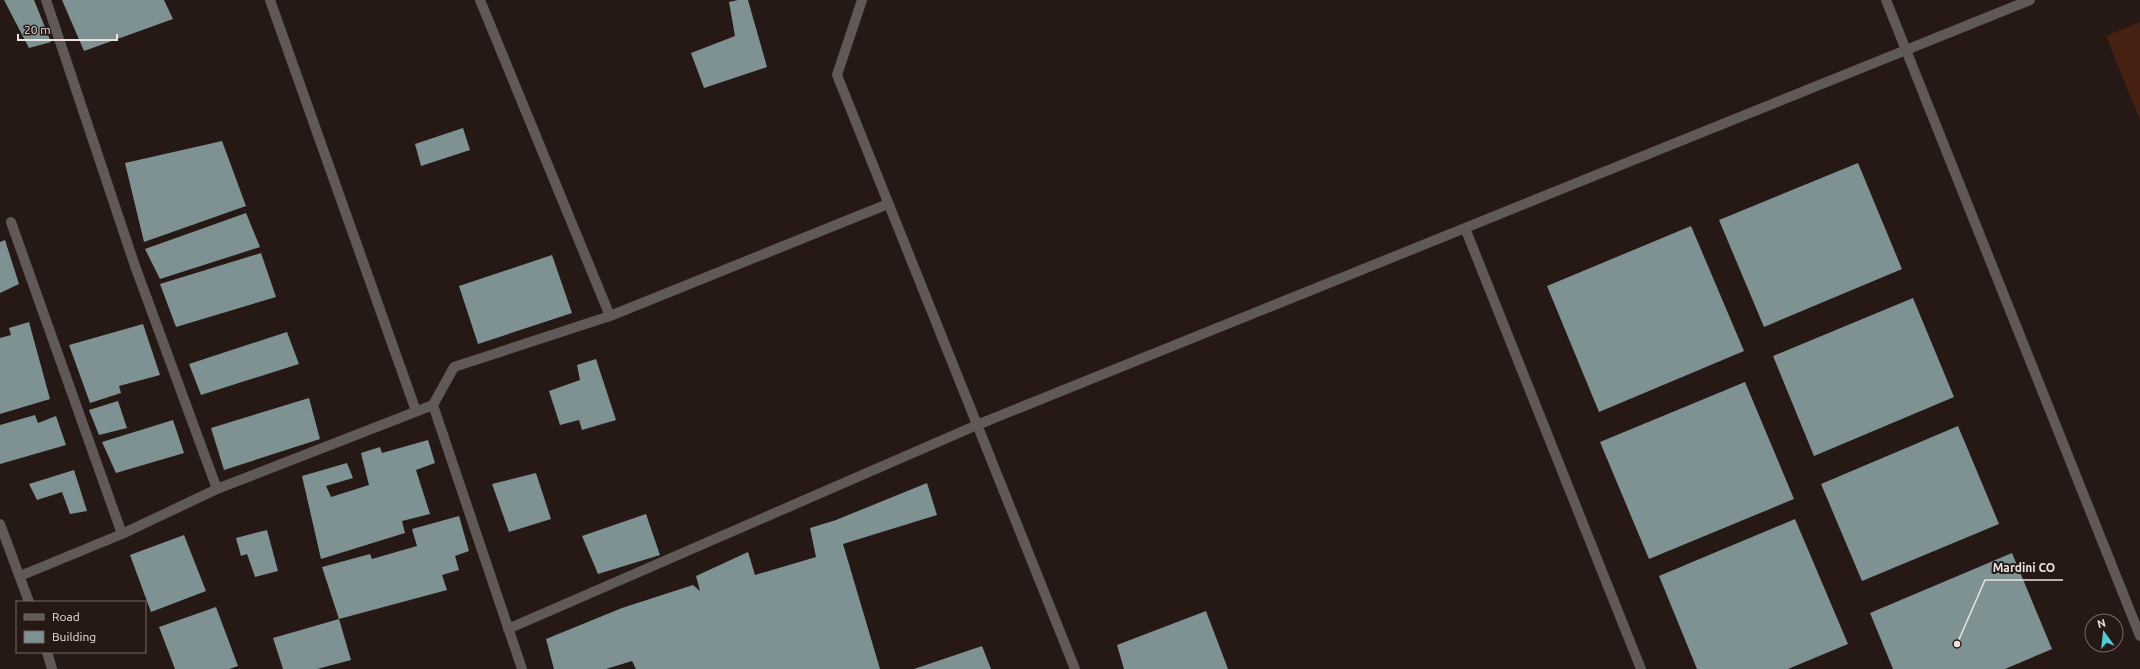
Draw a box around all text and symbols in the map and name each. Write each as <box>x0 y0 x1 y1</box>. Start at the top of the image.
scale bar <box>18 16 117 42</box>
text: 20 m <box>24 23 51 36</box>
callout: Mardini CO <box>1985 556 2063 580</box>
text: Mardini CO <box>1993 561 2055 574</box>
legend <box>16 601 146 653</box>
text: Road <box>52 610 80 623</box>
north arrow <box>2084 613 2124 653</box>
text: N <box>2096 616 2107 630</box>
text: Building <box>52 630 96 643</box>

